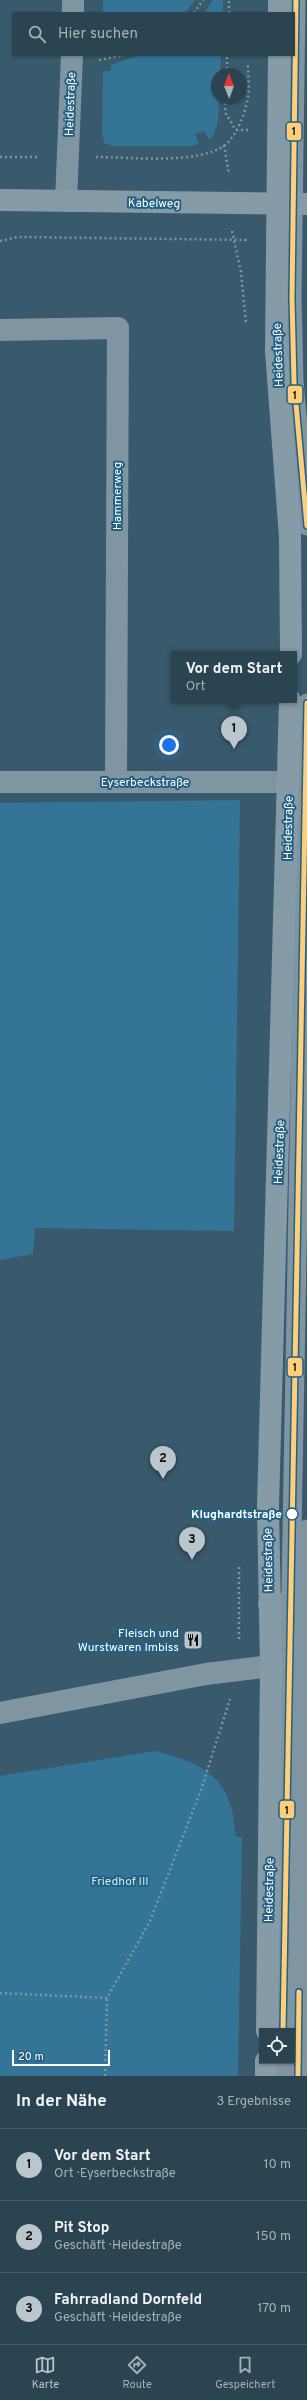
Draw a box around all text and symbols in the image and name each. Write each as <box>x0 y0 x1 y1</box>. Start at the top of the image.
search box <box>12 12 295 56</box>
icon: search <box>26 23 48 45</box>
text: Hier suchen <box>58 25 138 44</box>
north arrow <box>211 68 247 104</box>
street label: Heidestraße <box>62 72 80 136</box>
line badge: 1 <box>286 122 302 141</box>
text: 1 <box>292 125 296 139</box>
street label: Kabelweg <box>128 196 180 212</box>
street label: Heidestraße <box>270 323 288 387</box>
line badge: 1 <box>287 385 303 404</box>
text: 1 <box>293 389 297 403</box>
street label: Hammerweg <box>110 462 126 530</box>
popup <box>171 651 297 703</box>
text: Vor dem Start <box>186 660 282 679</box>
text: Ort <box>186 679 205 695</box>
pin: 1 <box>221 716 247 749</box>
your location <box>159 735 179 755</box>
street label: Eyserbeckstraße <box>101 775 189 791</box>
street label: Heidestraße <box>280 796 298 860</box>
street label: Heidestraße <box>271 1120 289 1184</box>
line badge: 1 <box>287 1357 303 1377</box>
text: 1 <box>293 1361 297 1375</box>
pin: 2 <box>150 1446 176 1479</box>
place label: Klughardtstraße <box>191 1507 282 1523</box>
marker: Klughardtstraße <box>285 1507 299 1521</box>
pin: 3 <box>179 1527 205 1560</box>
street label: Heidestraße <box>260 1528 278 1592</box>
place label: Fleisch und Wurstwaren Imbiss <box>78 1626 179 1656</box>
restaurant icon: Fleisch und Wurstwaren Imbiss <box>182 1629 204 1651</box>
line badge: 1 <box>279 1800 295 1819</box>
text: 1 <box>285 1804 289 1818</box>
street label: Heidestraße <box>261 1858 279 1922</box>
park label: Friedhof III <box>91 1874 149 1890</box>
map controls <box>259 2028 295 2064</box>
button: locate <box>259 2028 295 2064</box>
scale bar <box>12 2048 110 2067</box>
text: 20 m <box>18 2050 44 2064</box>
text: In der Nähe <box>16 2091 107 2113</box>
text: 3 Ergebnisse <box>216 2094 291 2110</box>
text: Vor dem Start <box>54 2147 151 2166</box>
text: 1 <box>26 2157 32 2173</box>
text: 10 m <box>264 2157 291 2173</box>
text: Ort · Eyserbeckstraße <box>54 2166 176 2182</box>
text: Pit Stop <box>54 2219 109 2238</box>
text: 2 <box>25 2229 33 2245</box>
text: 150 m <box>256 2229 291 2245</box>
text: Geschäft · Heidestraße <box>54 2238 182 2254</box>
text: Fahrradland Dornfeld <box>54 2291 202 2310</box>
text: 3 <box>25 2301 33 2317</box>
text: 170 m <box>257 2301 291 2317</box>
text: Geschäft · Heidestraße <box>54 2310 182 2326</box>
tab: Karte <box>32 2354 59 2392</box>
tab: Route <box>122 2354 152 2392</box>
tab: Gespeichert <box>215 2354 275 2392</box>

